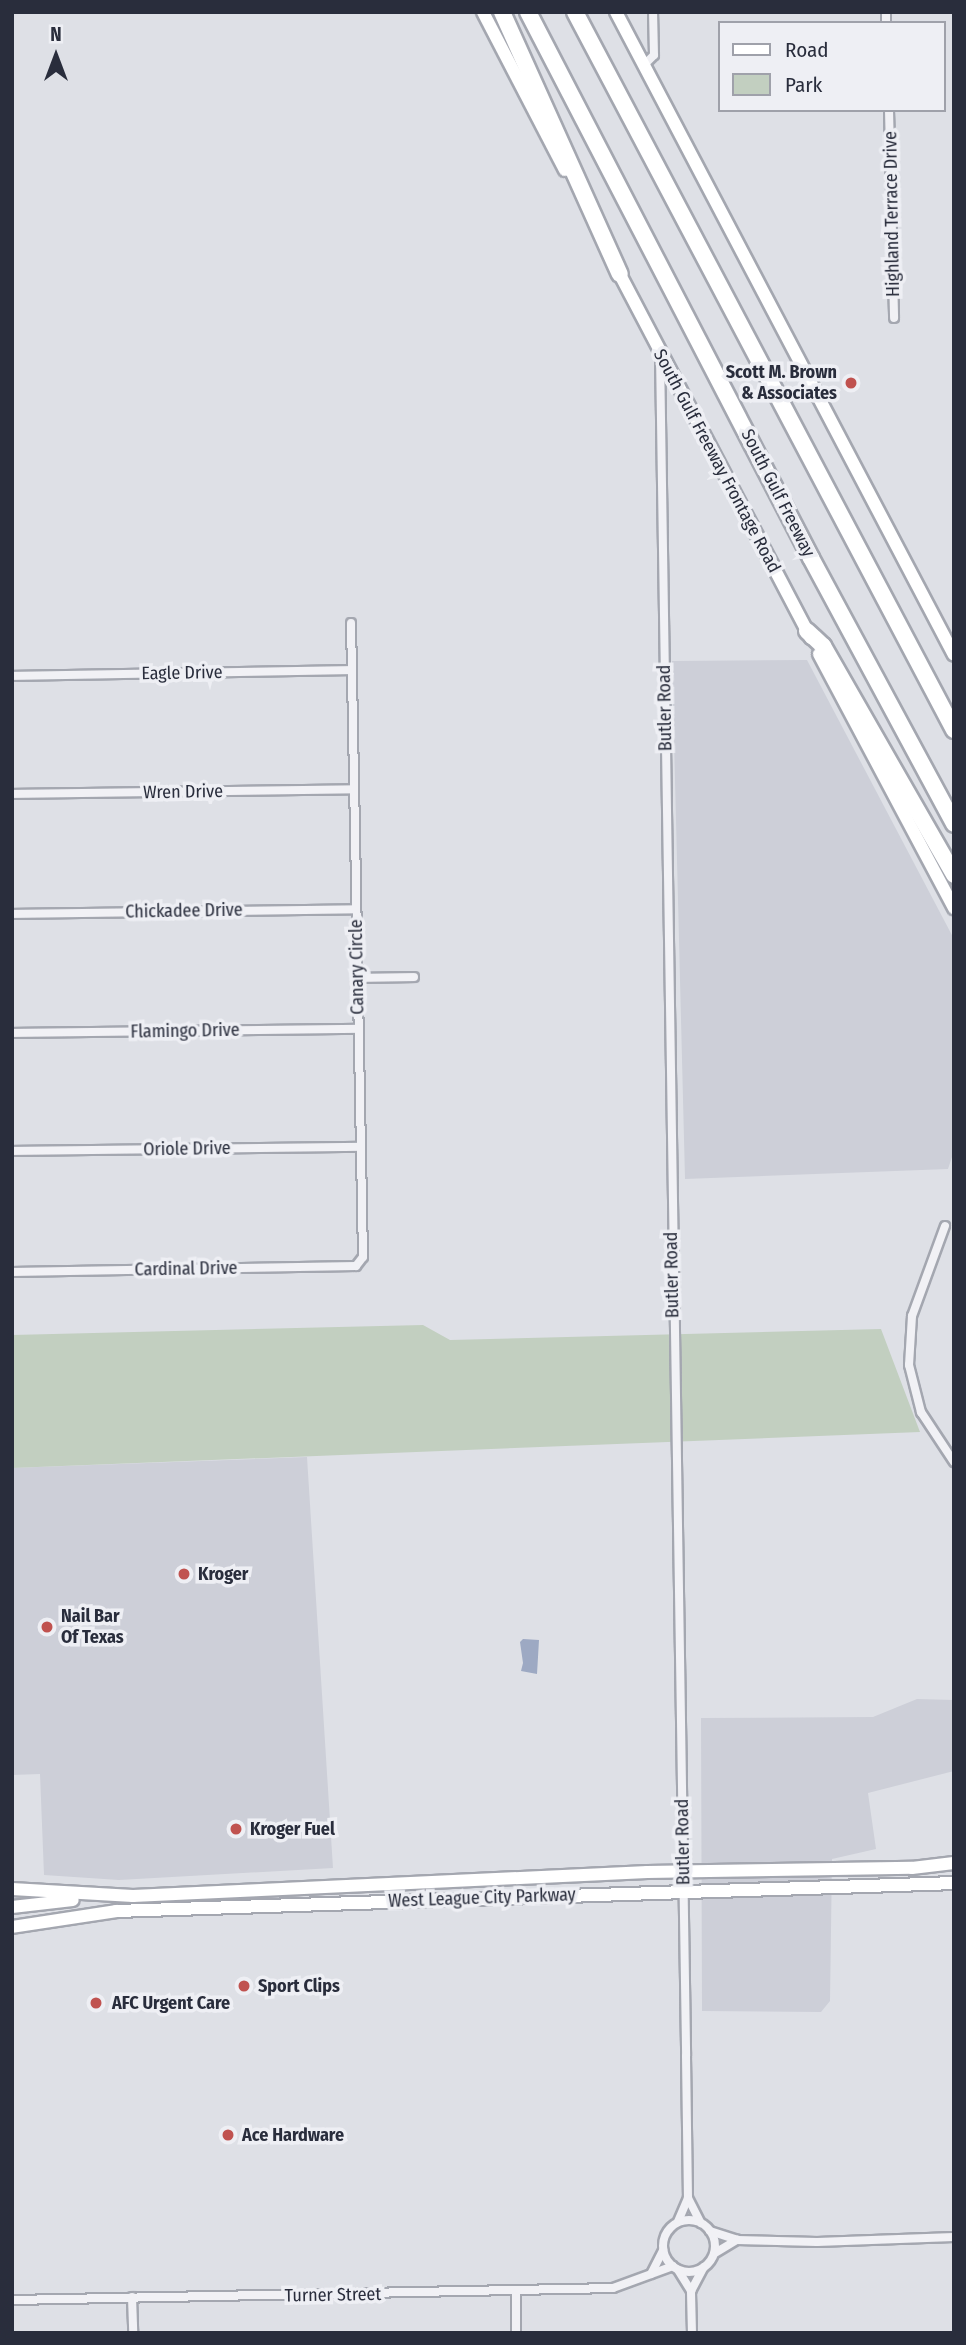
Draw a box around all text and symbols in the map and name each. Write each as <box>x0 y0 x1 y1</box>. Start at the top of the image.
north arrow <box>21 21 91 91</box>
legend <box>718 21 945 112</box>
text: N <box>50 23 62 46</box>
text: Road <box>785 37 829 63</box>
text: Park <box>785 72 822 98</box>
street label: Highland Terrace Drive <box>880 131 904 297</box>
street label: South Gulf Freeway Frontage Road <box>649 346 785 576</box>
place label: Scott M. Brown & Associates <box>726 362 837 404</box>
marker: Scott M. Brown & Associates <box>843 375 859 391</box>
street label: South Gulf Freeway <box>736 425 820 561</box>
street label: Eagle Drive <box>141 661 223 685</box>
street label: Butler Road <box>653 665 677 751</box>
street label: Wren Drive <box>143 781 223 803</box>
street label: Chickadee Drive <box>125 899 243 923</box>
street label: Canary Circle <box>345 919 369 1015</box>
street label: Flamingo Drive <box>130 1019 240 1043</box>
street label: Oriole Drive <box>143 1137 231 1161</box>
street label: Butler Road <box>660 1232 684 1318</box>
street label: Cardinal Drive <box>134 1257 238 1281</box>
place label: Kroger <box>198 1563 248 1585</box>
marker: Kroger <box>176 1566 192 1582</box>
place label: Nail Bar Of Texas <box>61 1606 124 1648</box>
marker: Nail Bar Of Texas <box>39 1619 55 1635</box>
street label: Butler Road <box>671 1799 695 1885</box>
place label: Kroger Fuel <box>250 1818 335 1840</box>
marker: Kroger Fuel <box>228 1821 244 1837</box>
street label: West League City Parkway <box>388 1884 576 1912</box>
place label: Sport Clips <box>258 1975 340 1997</box>
marker: Sport Clips <box>236 1978 252 1994</box>
place label: AFC Urgent Care <box>112 1992 230 2014</box>
marker: AFC Urgent Care <box>86 1993 106 2013</box>
place label: Ace Hardware <box>242 2124 344 2146</box>
marker: Ace Hardware <box>220 2127 236 2143</box>
street label: Turner Street <box>285 2283 381 2307</box>

